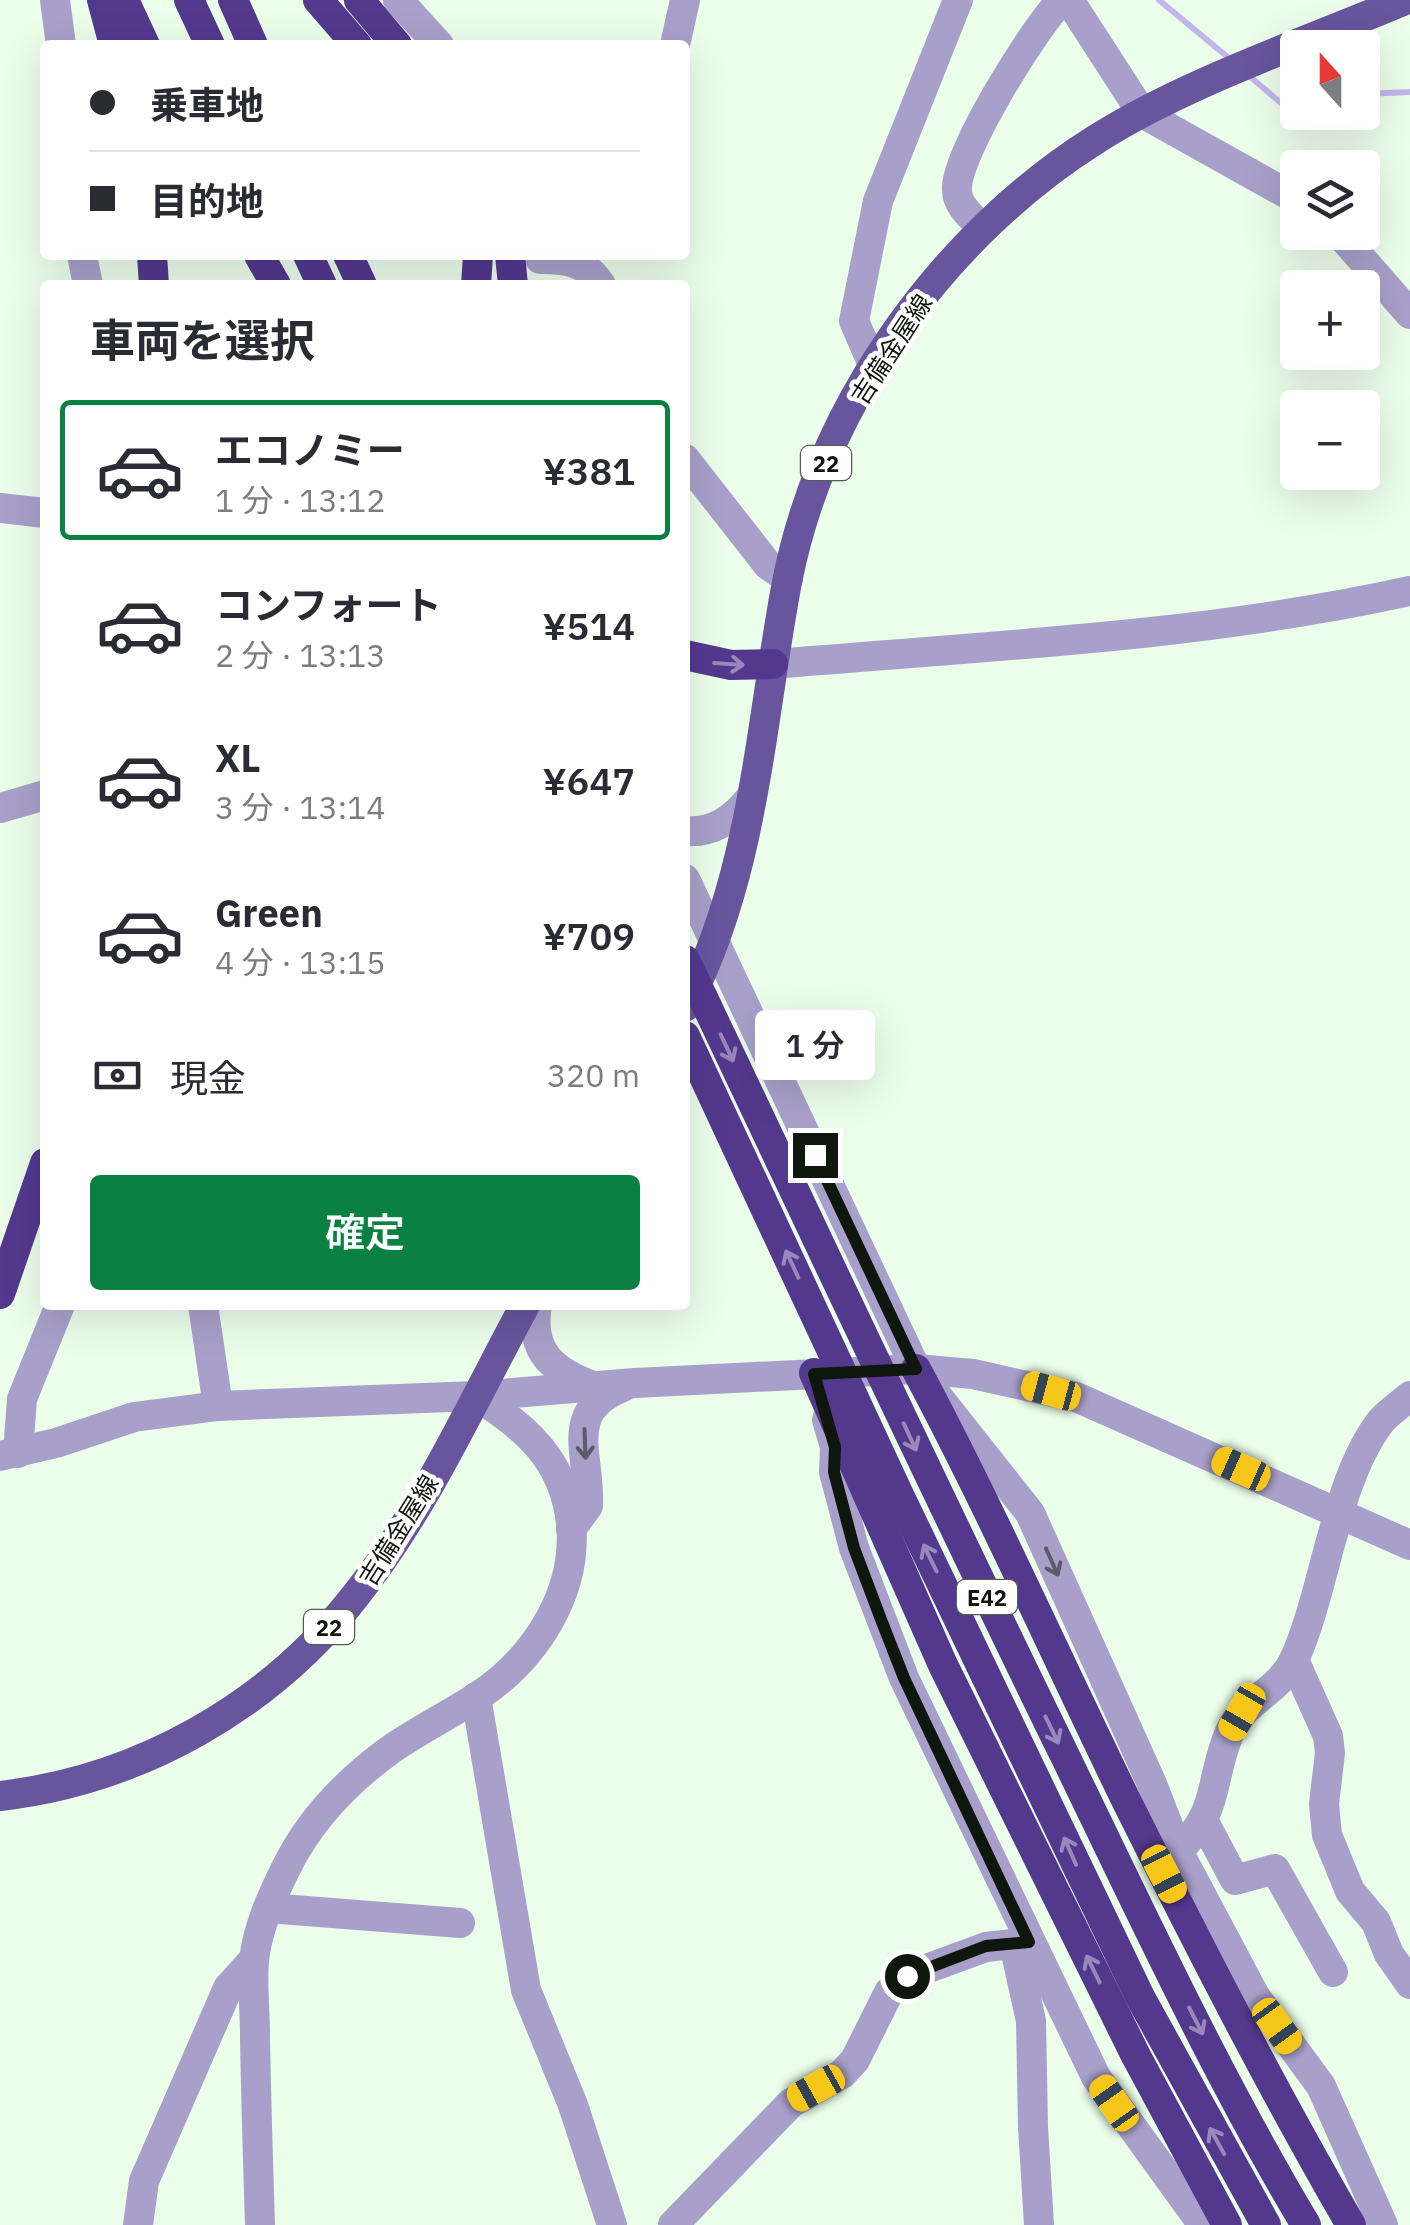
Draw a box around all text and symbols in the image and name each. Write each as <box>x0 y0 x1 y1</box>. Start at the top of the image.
north arrow <box>1280 30 1380 130</box>
map controls <box>1280 30 1380 490</box>
text: 乗車地 <box>150 80 264 129</box>
button: layers <box>1280 150 1380 250</box>
text: 目的地 <box>150 176 264 225</box>
button: + <box>1280 270 1380 370</box>
street label: 吉備金屋線 <box>843 288 939 410</box>
text: 車両を選択 <box>90 311 315 369</box>
button: − <box>1280 390 1380 490</box>
icon: car <box>95 425 185 515</box>
text: エコノミー <box>215 425 405 474</box>
text: ¥381 <box>542 446 635 495</box>
road number: 22 <box>801 446 851 480</box>
text: 1 分 · 13:12 <box>215 479 385 521</box>
icon: car <box>95 580 185 670</box>
text: コンフォート <box>215 580 442 629</box>
text: ¥514 <box>542 601 635 650</box>
text: 2 分 · 13:13 <box>215 634 385 676</box>
one-way arrow <box>712 654 744 673</box>
text: XL <box>215 733 261 782</box>
icon: car <box>95 735 185 825</box>
text: ¥647 <box>542 756 635 805</box>
text: 3 分 · 13:14 <box>215 786 385 828</box>
text: Green <box>215 888 323 937</box>
icon: car <box>95 890 185 980</box>
text: ¥709 <box>542 911 635 960</box>
text: 4 分 · 13:15 <box>215 941 385 983</box>
callout: 1 分 <box>755 1010 875 1080</box>
text: 1 分 <box>786 1024 844 1066</box>
one-way arrow <box>718 1032 737 1062</box>
icon: cash <box>90 1048 145 1103</box>
text: 現金 <box>170 1053 246 1102</box>
text: 320 m <box>547 1054 640 1096</box>
route end <box>793 1133 838 1178</box>
button: 確定 <box>90 1175 640 1290</box>
one-way arrow <box>782 1250 801 1280</box>
car <box>1018 1369 1084 1413</box>
one-way arrow <box>902 1421 921 1451</box>
one-way arrow <box>575 1428 594 1460</box>
car <box>1207 1443 1275 1495</box>
street label: 吉備金屋線 <box>351 1468 445 1592</box>
one-way arrow <box>920 1544 939 1573</box>
one-way arrow <box>1044 1546 1063 1576</box>
road number: E42 <box>957 1580 1017 1614</box>
road number: 22 <box>304 1610 354 1644</box>
car <box>1214 1679 1270 1745</box>
one-way arrow <box>1043 1714 1062 1744</box>
one-way arrow <box>1060 1836 1078 1867</box>
car <box>1137 1840 1191 1908</box>
route start <box>885 1954 930 1999</box>
one-way arrow <box>1083 1954 1102 1984</box>
car <box>1247 1993 1307 2059</box>
one-way arrow <box>1187 2005 1206 2035</box>
car <box>782 2060 850 2116</box>
car <box>1085 2070 1143 2136</box>
one-way arrow <box>1207 2126 1227 2156</box>

